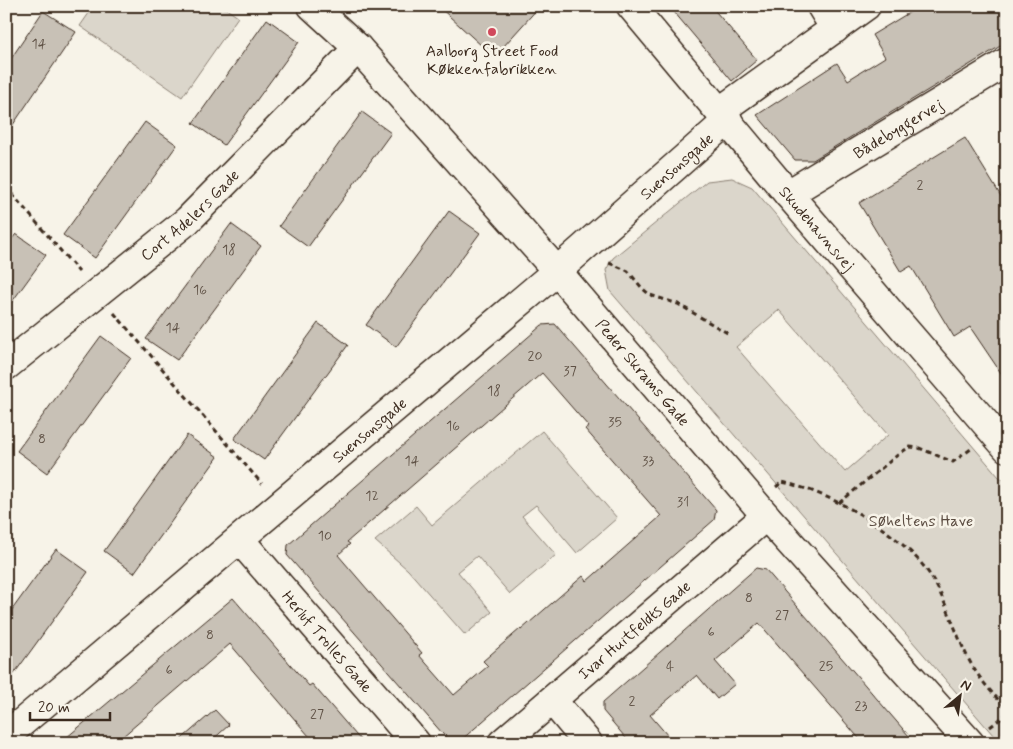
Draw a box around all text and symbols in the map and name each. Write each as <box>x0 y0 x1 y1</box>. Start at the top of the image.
marker: Aalborg Street Food Køkkenfabrikken <box>486 26 498 38</box>
house number: 14 <box>32 35 47 53</box>
place label: Aalborg Street Food Køkkenfabrikken <box>426 41 558 80</box>
street label: Bådebyggervej <box>850 94 947 164</box>
street label: Suensonsgade <box>636 129 718 205</box>
street label: Cort Adelers Gade <box>137 165 244 266</box>
house number: 2 <box>917 176 924 194</box>
street label: Skudehavnsvej <box>774 182 859 276</box>
house number: 18 <box>222 241 236 259</box>
house number: 16 <box>193 281 207 299</box>
street label: Peder Skrams Gade <box>590 315 694 431</box>
house number: 14 <box>166 319 181 337</box>
house number: 20 <box>528 347 542 365</box>
house number: 37 <box>563 362 577 380</box>
house number: 18 <box>487 382 501 400</box>
street label: Suensonsgade <box>328 393 412 468</box>
house number: 35 <box>608 413 622 431</box>
house number: 16 <box>446 417 460 435</box>
house number: 8 <box>38 430 46 448</box>
house number: 14 <box>405 452 420 470</box>
house number: 33 <box>642 452 654 470</box>
house number: 12 <box>365 487 379 505</box>
house number: 31 <box>677 493 689 511</box>
park label: Søheltens Have <box>869 511 973 532</box>
house number: 10 <box>318 527 332 545</box>
street label: Ivar Huitfeldts Gade <box>574 576 696 685</box>
street label: Herluf Trolles Gade <box>277 587 377 698</box>
house number: 8 <box>745 589 753 607</box>
house number: 27 <box>775 606 789 624</box>
house number: 6 <box>707 623 715 641</box>
house number: 8 <box>206 626 214 644</box>
house number: 25 <box>819 657 833 675</box>
house number: 4 <box>666 658 674 676</box>
house number: 6 <box>165 661 173 679</box>
north arrow <box>936 672 986 722</box>
text: N <box>957 675 974 696</box>
scale bar <box>30 689 110 721</box>
house number: 2 <box>629 692 636 710</box>
house number: 23 <box>855 697 867 715</box>
text: 20 m <box>38 698 70 718</box>
house number: 27 <box>310 705 324 723</box>

